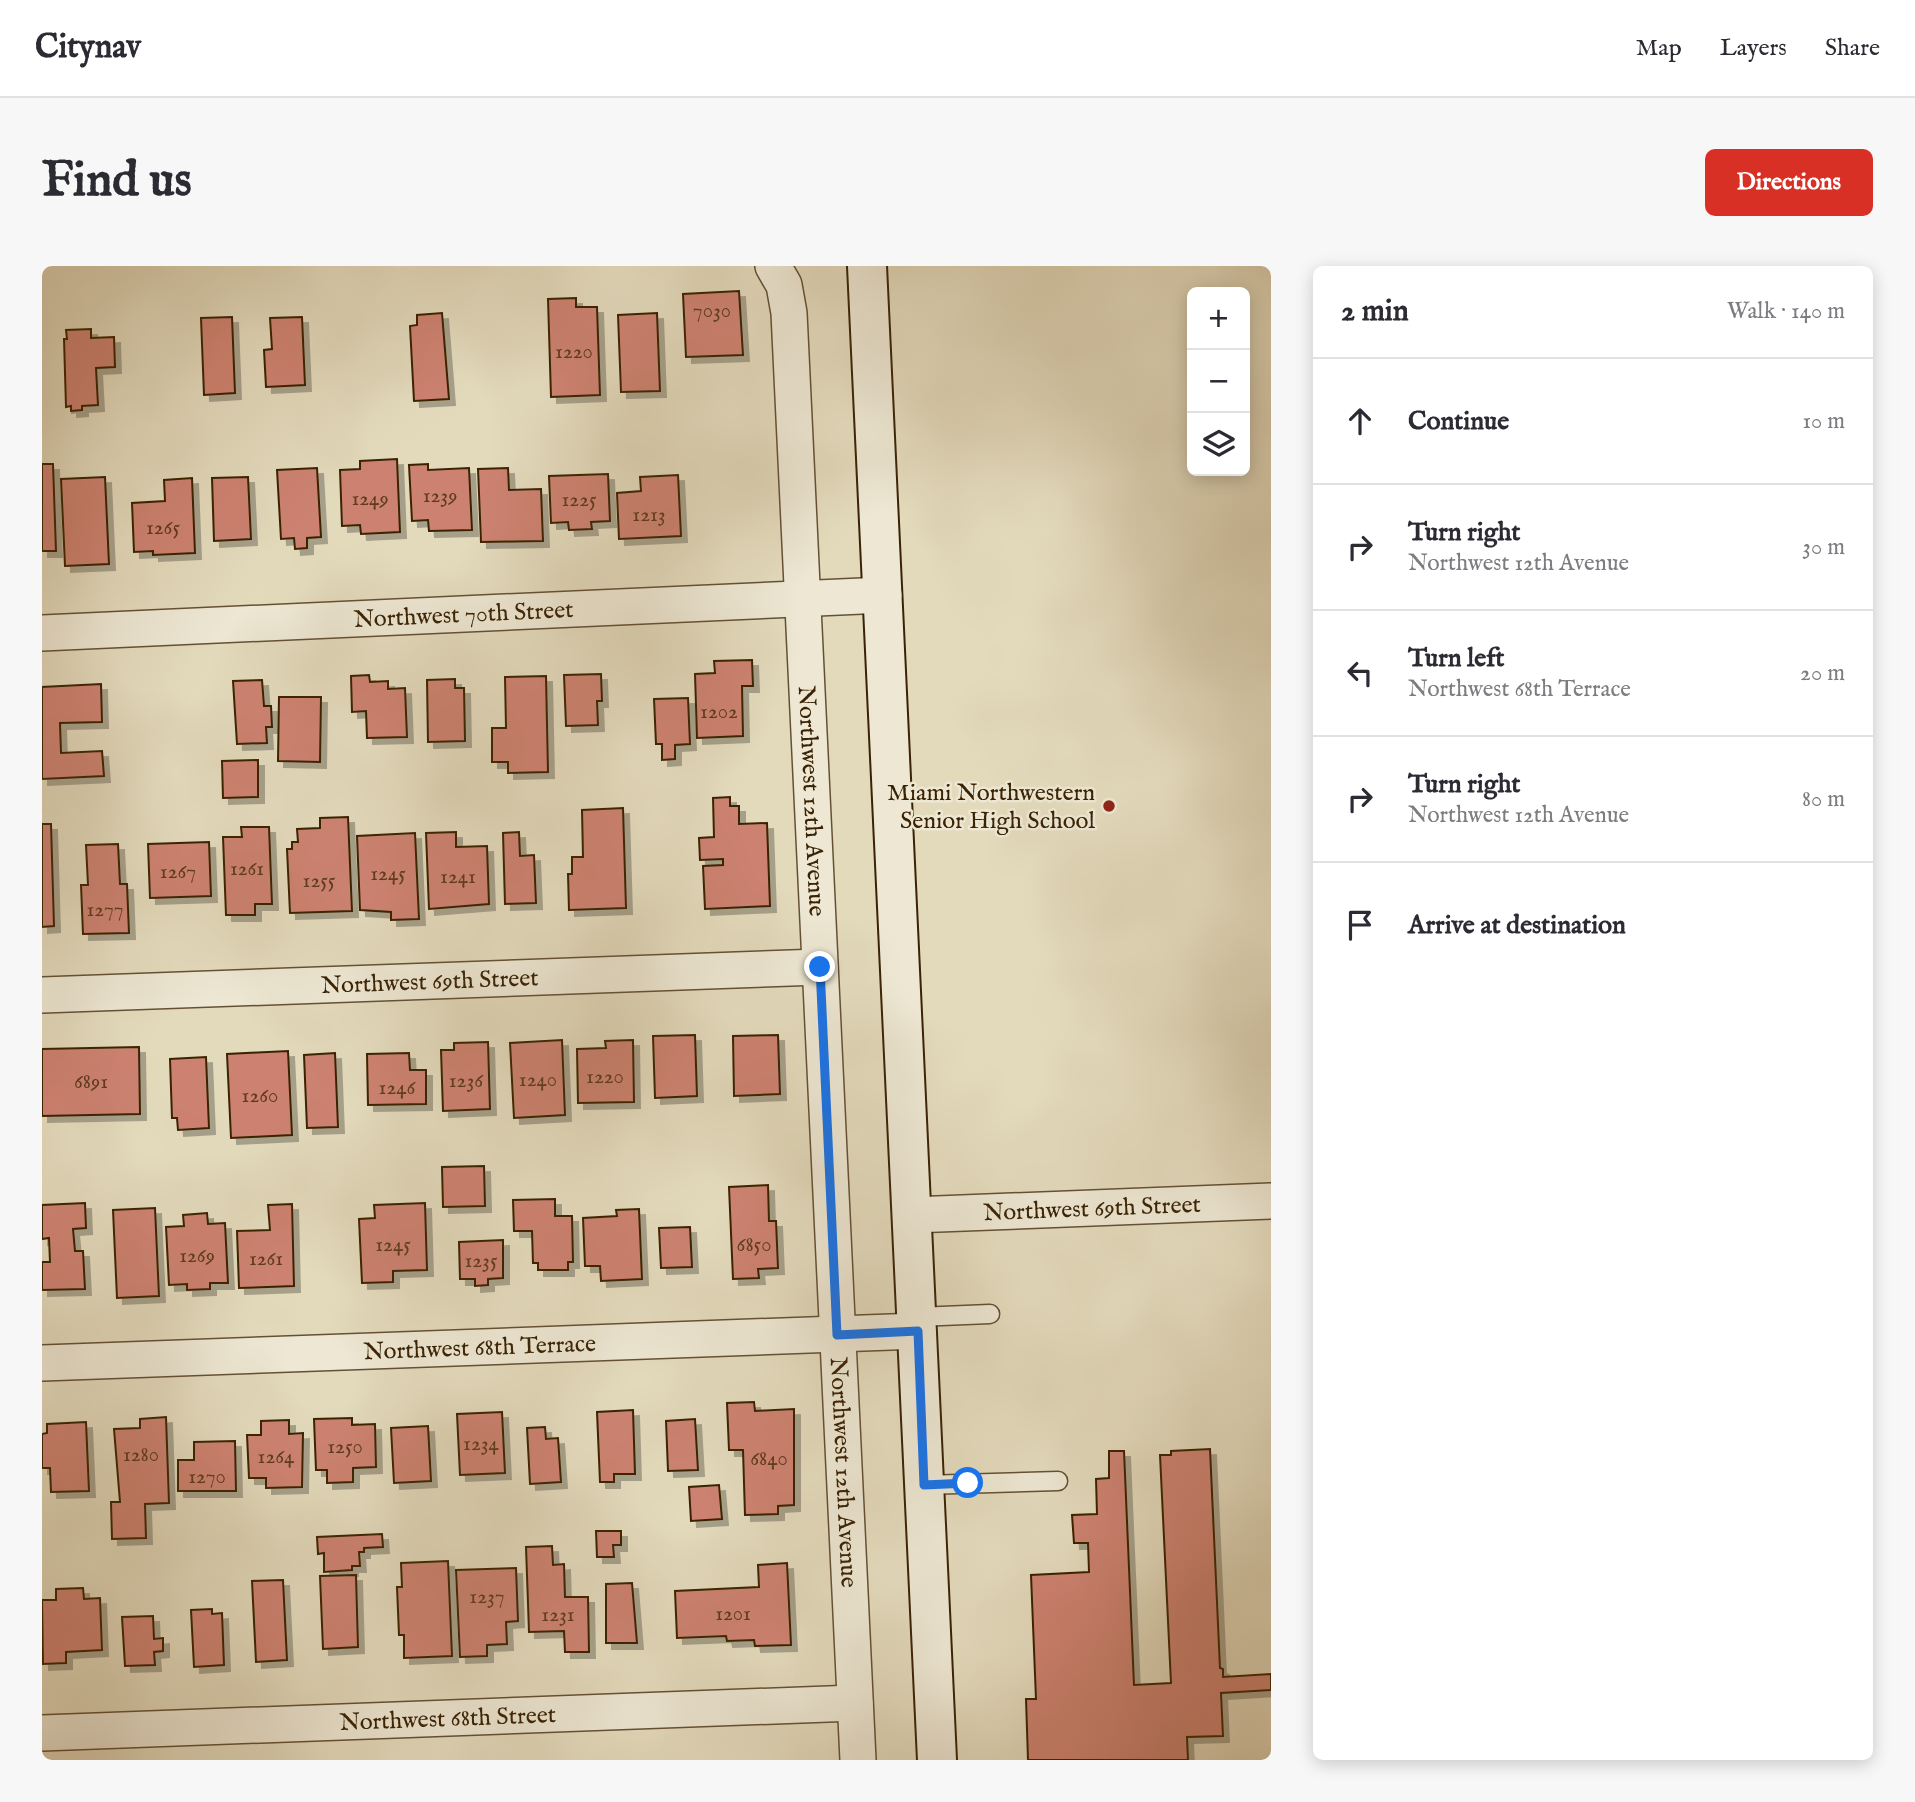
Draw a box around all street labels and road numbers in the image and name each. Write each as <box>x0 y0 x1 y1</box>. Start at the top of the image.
street label: Northwest 70th Street <box>353 595 574 636</box>
street label: Northwest 12th Avenue <box>790 685 832 917</box>
street label: Northwest 69th Street <box>321 963 539 1002</box>
street label: Northwest 69th Street <box>983 1190 1201 1229</box>
street label: Northwest 68th Terrace <box>363 1329 597 1368</box>
street label: Northwest 12th Avenue <box>822 1356 864 1588</box>
street label: Northwest 68th Street <box>339 1700 557 1739</box>

